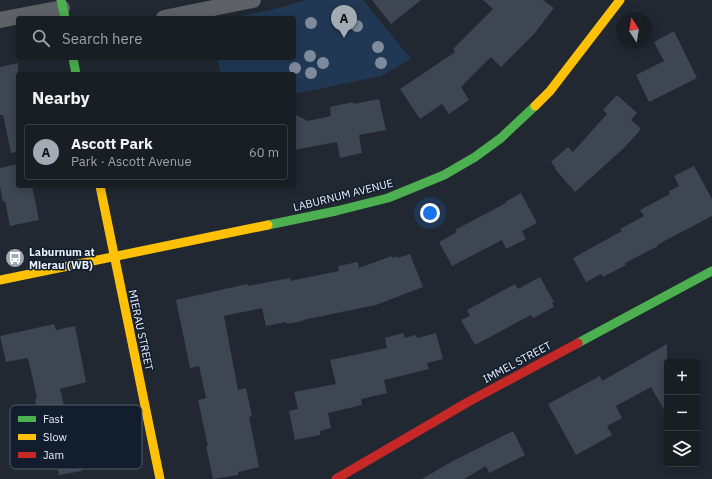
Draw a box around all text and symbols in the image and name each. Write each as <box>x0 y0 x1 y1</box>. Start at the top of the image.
pin: A <box>331 5 357 38</box>
north arrow <box>616 12 652 48</box>
search box <box>16 16 296 60</box>
icon: search <box>30 27 52 49</box>
text: Search here <box>62 29 142 48</box>
text: Nearby <box>32 87 90 109</box>
text: Ascott Park <box>71 134 153 153</box>
text: A <box>42 144 50 161</box>
text: 60 m <box>249 144 279 161</box>
text: Park · Ascott Avenue <box>71 153 192 170</box>
street label: LABURNUM AVENUE <box>292 176 394 214</box>
your location <box>420 203 440 223</box>
place label: Laburnum at Mierau (WB) <box>29 245 95 272</box>
bus stop icon: Laburnum at Mierau (WB) <box>4 247 26 269</box>
street label: MIERAU STREET <box>126 288 157 372</box>
street label: IMMEL STREET <box>480 338 554 386</box>
map controls <box>664 359 700 467</box>
button: + <box>664 359 700 395</box>
button: − <box>664 395 700 431</box>
legend <box>10 405 142 469</box>
text: Fast <box>43 412 64 426</box>
text: Slow <box>43 430 67 444</box>
button: layers <box>664 431 700 467</box>
text: Jam <box>43 448 64 462</box>

